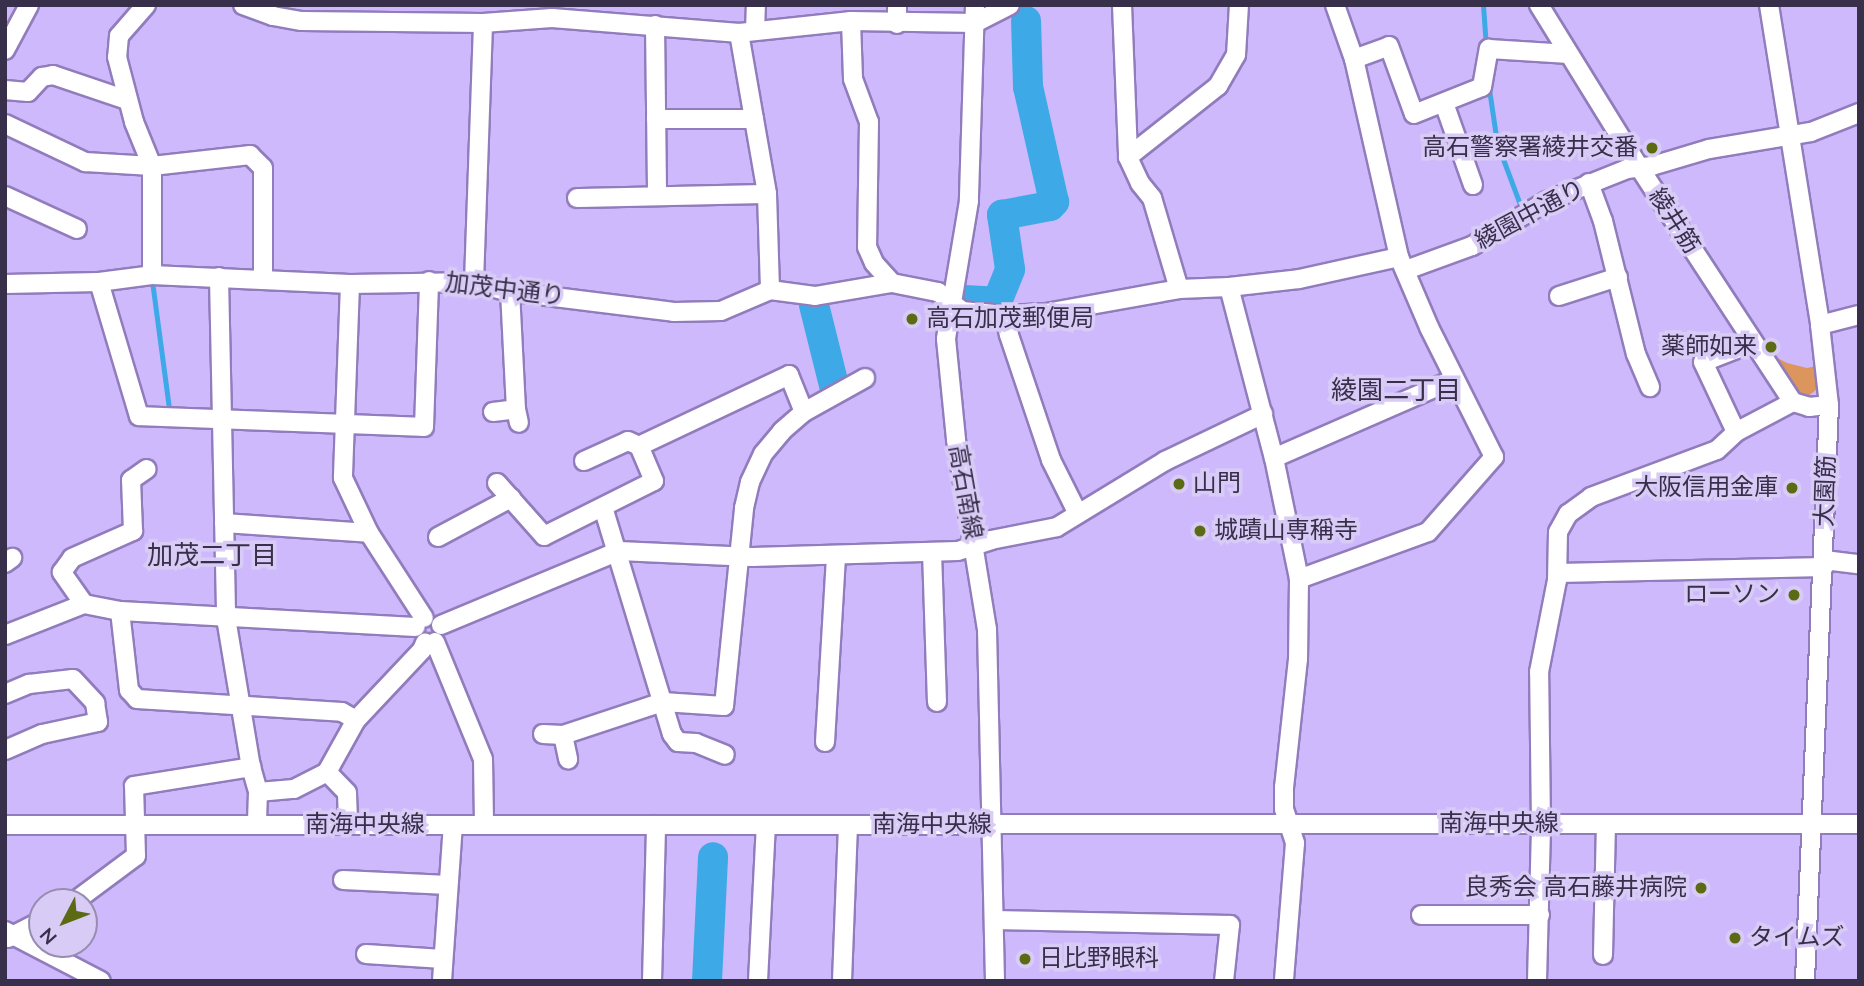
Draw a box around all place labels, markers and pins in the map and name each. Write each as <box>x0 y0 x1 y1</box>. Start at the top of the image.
place label: 高石警察署綾井交番 <box>1422 134 1638 162</box>
marker: 高石警察署綾井交番 <box>1644 140 1660 156</box>
place label: 高石加茂郵便局 <box>926 305 1094 333</box>
marker: 高石加茂郵便局 <box>904 311 920 327</box>
place label: 薬師如来 <box>1661 333 1757 361</box>
marker: 薬師如来 <box>1763 339 1779 355</box>
place label: 山門 <box>1193 470 1241 498</box>
place label: 大阪信用金庫 <box>1634 474 1778 502</box>
marker: 山門 <box>1171 476 1187 492</box>
marker: 大阪信用金庫 <box>1784 480 1800 496</box>
place label: 城蹟山専稱寺 <box>1214 517 1358 545</box>
marker: 城蹟山専稱寺 <box>1192 523 1208 539</box>
place label: ローソン <box>1684 581 1780 609</box>
marker: ローソン <box>1786 587 1802 603</box>
place label: 良秀会 高石藤井病院 <box>1465 874 1687 902</box>
marker: 良秀会 高石藤井病院 <box>1693 880 1709 896</box>
place label: タイムズ <box>1749 924 1845 952</box>
marker: タイムズ <box>1727 930 1743 946</box>
place label: 日比野眼科 <box>1039 945 1159 973</box>
marker: 日比野眼科 <box>1017 951 1033 967</box>

